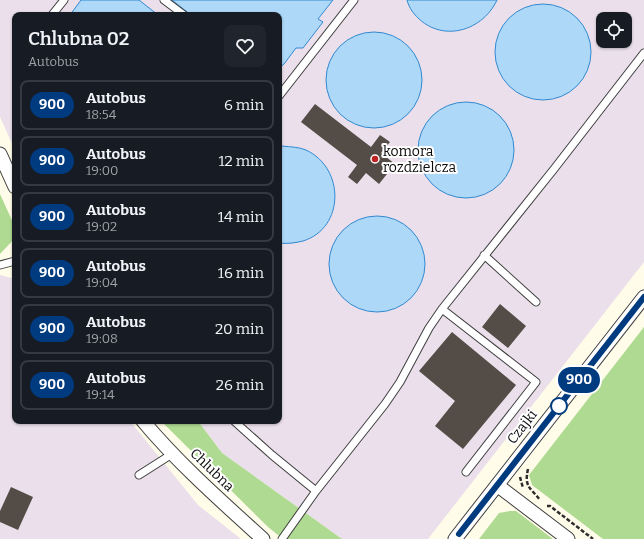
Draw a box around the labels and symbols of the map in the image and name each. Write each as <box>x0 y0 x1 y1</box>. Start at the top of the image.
place label: komora rozdzielcza <box>383 143 456 176</box>
marker: komora rozdzielcza <box>370 154 380 164</box>
line badge: 900 <box>556 367 602 393</box>
unlabelled marker <box>550 397 568 415</box>
street label: Czajki <box>503 407 541 447</box>
street label: Chlubna <box>186 445 238 495</box>

